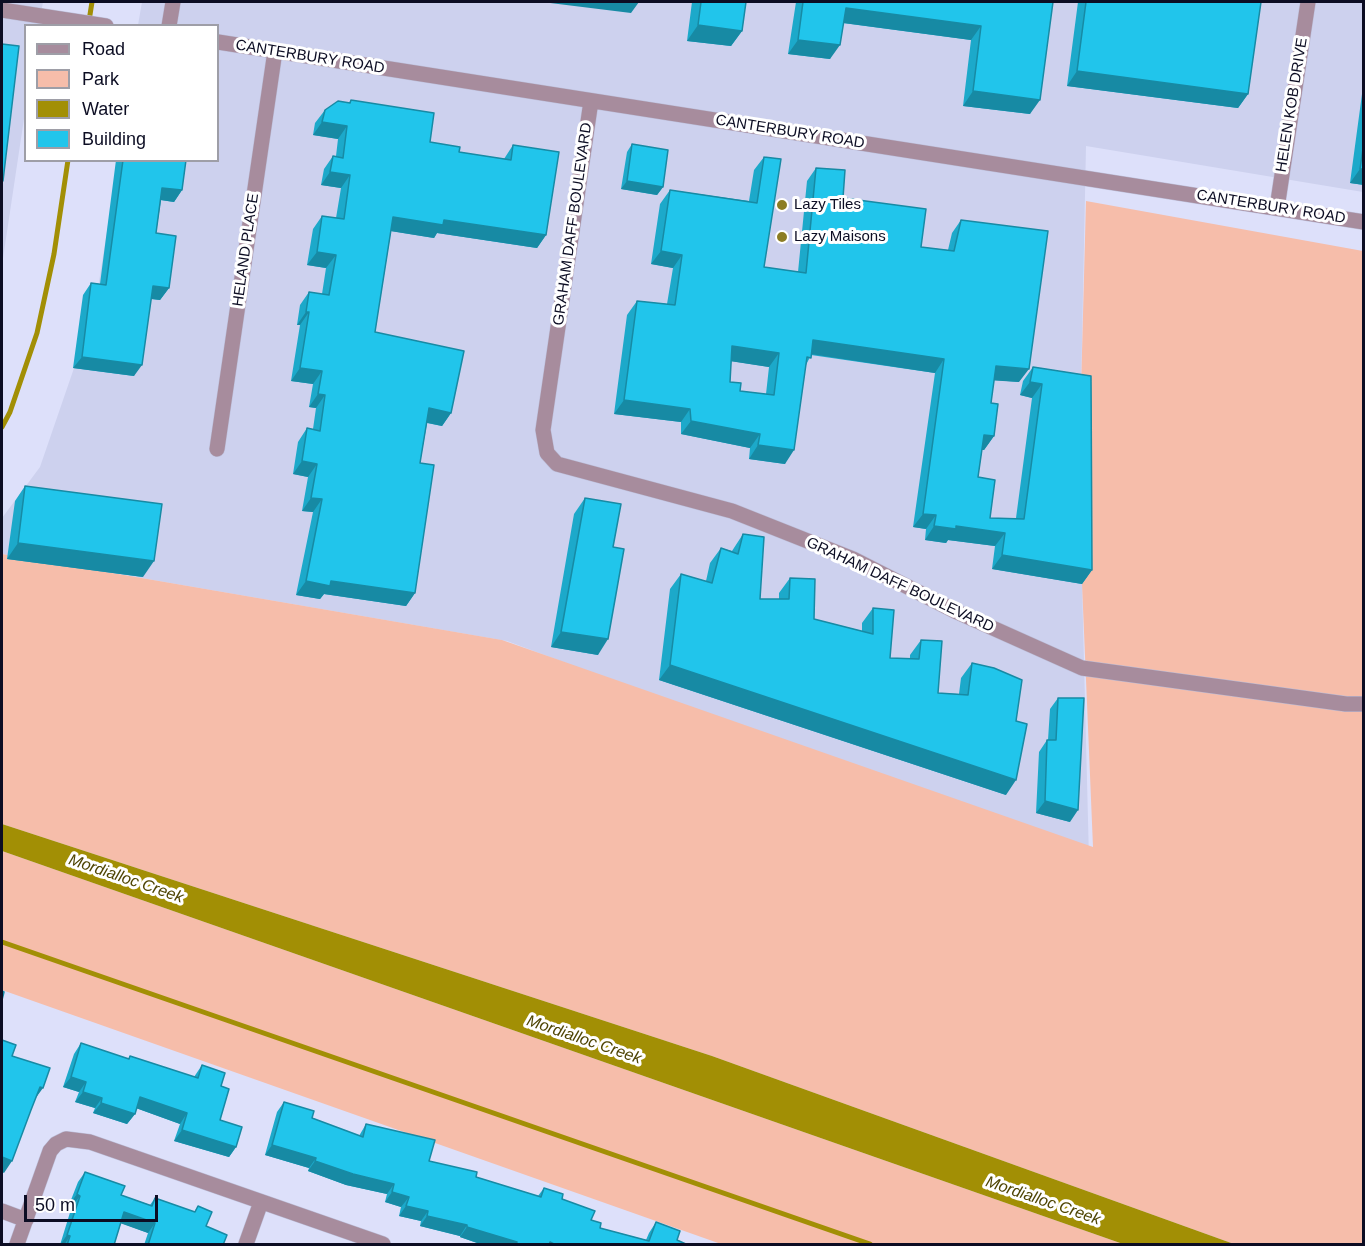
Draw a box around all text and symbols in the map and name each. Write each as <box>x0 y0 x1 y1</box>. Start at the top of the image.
legend <box>24 24 219 162</box>
street label: CANTERBURY ROAD <box>234 36 386 78</box>
street label: HELEN KOB DRIVE <box>1272 36 1312 174</box>
text: Road <box>82 39 125 59</box>
text: Park <box>82 69 119 89</box>
text: Water <box>82 99 129 119</box>
street label: CANTERBURY ROAD <box>714 111 866 153</box>
street label: GRAHAM DAFF BOULEVARD <box>550 121 596 327</box>
text: Building <box>82 129 146 149</box>
street label: CANTERBURY ROAD <box>1195 186 1347 228</box>
street label: HELAND PLACE <box>229 192 263 308</box>
place label: Lazy Tiles <box>794 196 861 214</box>
marker: Lazy Tiles <box>775 198 789 212</box>
place label: Lazy Maisons <box>794 228 886 246</box>
marker: Lazy Maisons <box>775 230 789 244</box>
street label: GRAHAM DAFF BOULEVARD <box>803 534 997 636</box>
water label: Mordialloc Creek <box>66 850 186 908</box>
water label: Mordialloc Creek <box>524 1011 644 1069</box>
water label: Mordialloc Creek <box>983 1172 1103 1230</box>
scale bar <box>27 1183 160 1221</box>
text: 50 m <box>35 1195 75 1215</box>

